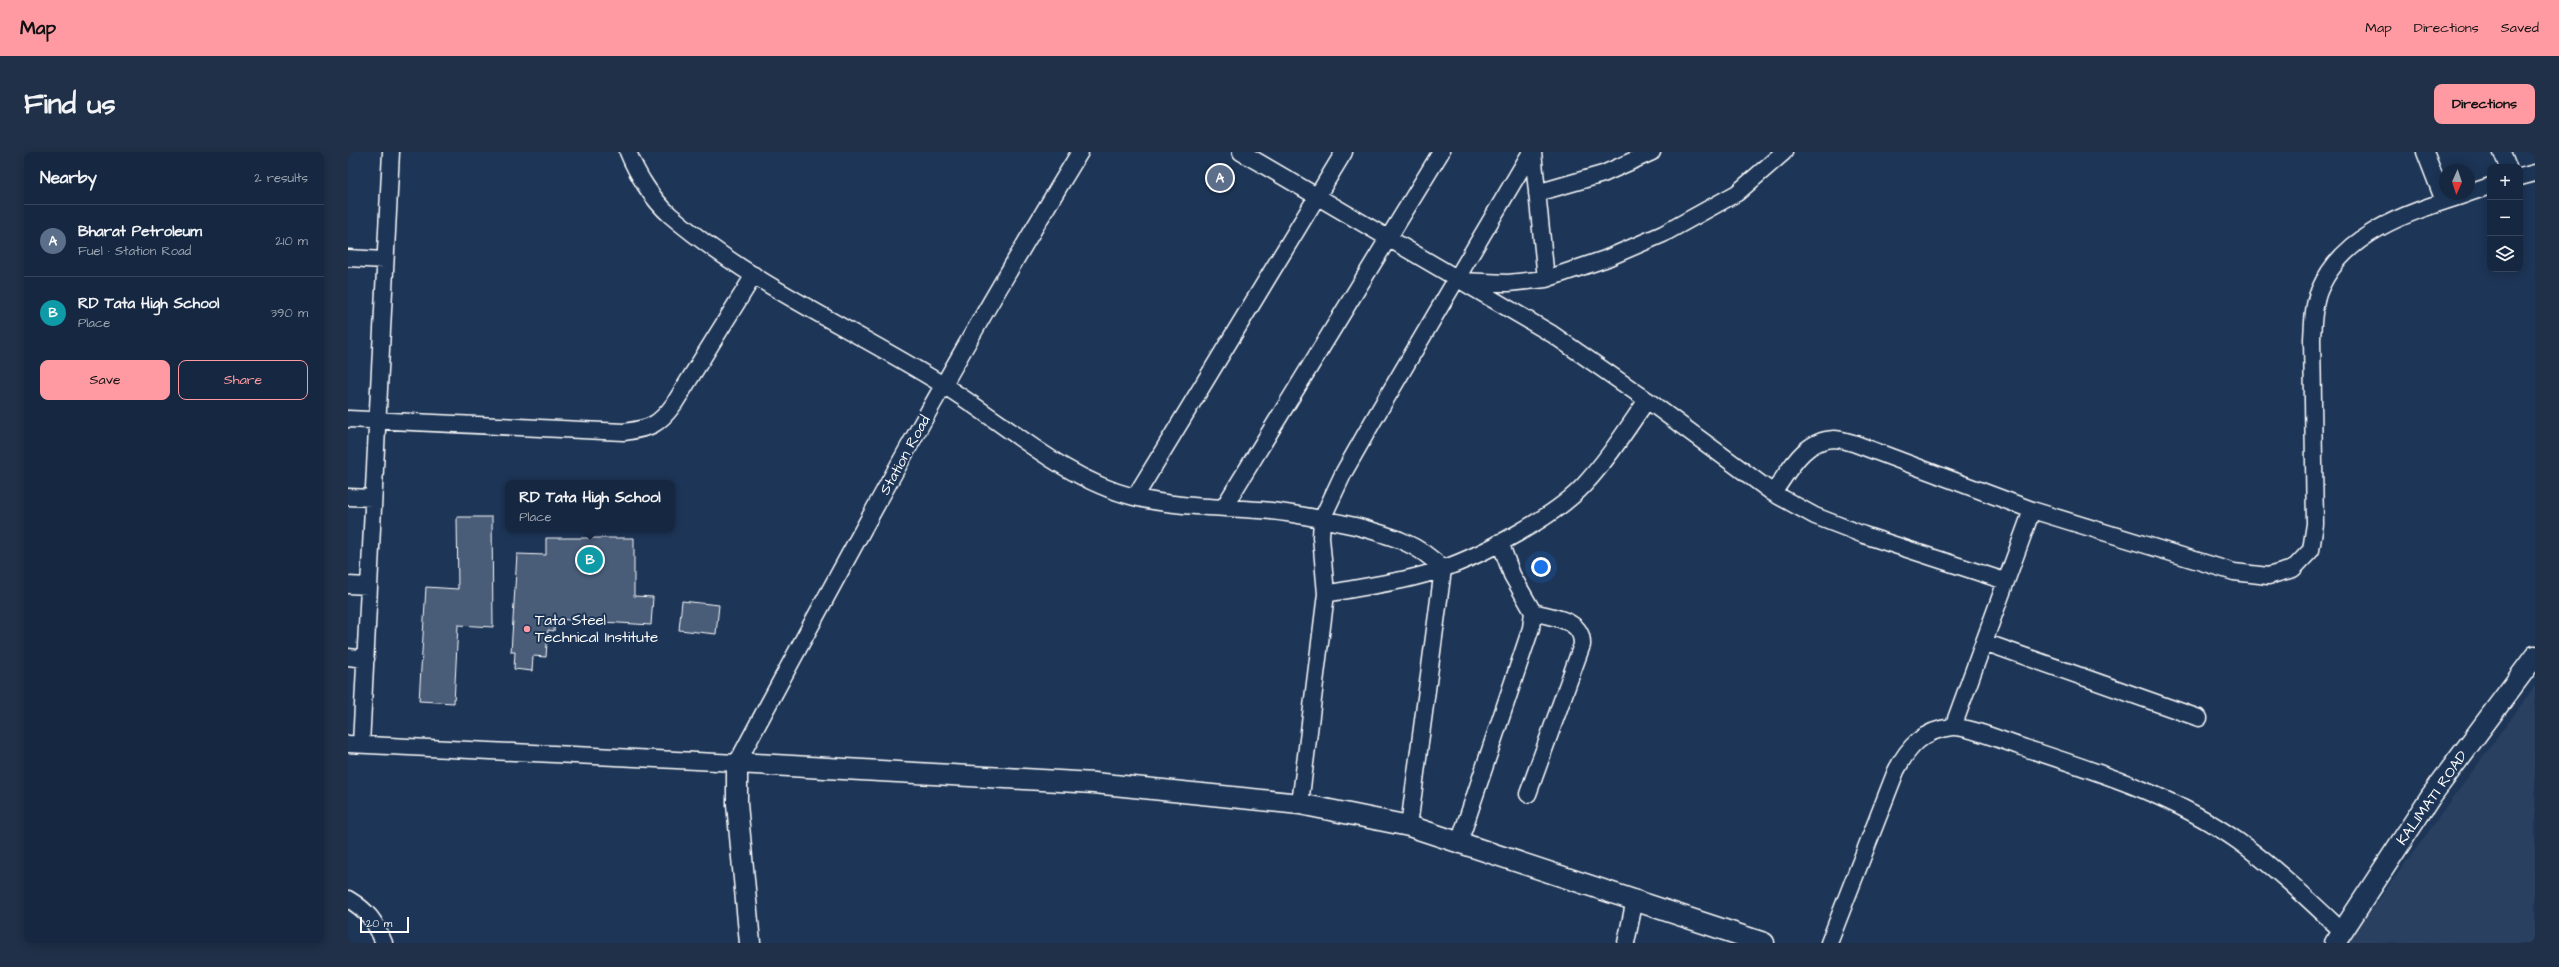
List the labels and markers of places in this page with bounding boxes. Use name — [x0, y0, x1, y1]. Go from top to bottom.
pin: A — [1207, 163, 1233, 193]
pin: B — [577, 545, 603, 575]
place label: Tata Steel Technical Institute — [535, 610, 658, 648]
marker: Tata Steel Technical Institute — [522, 624, 532, 634]

